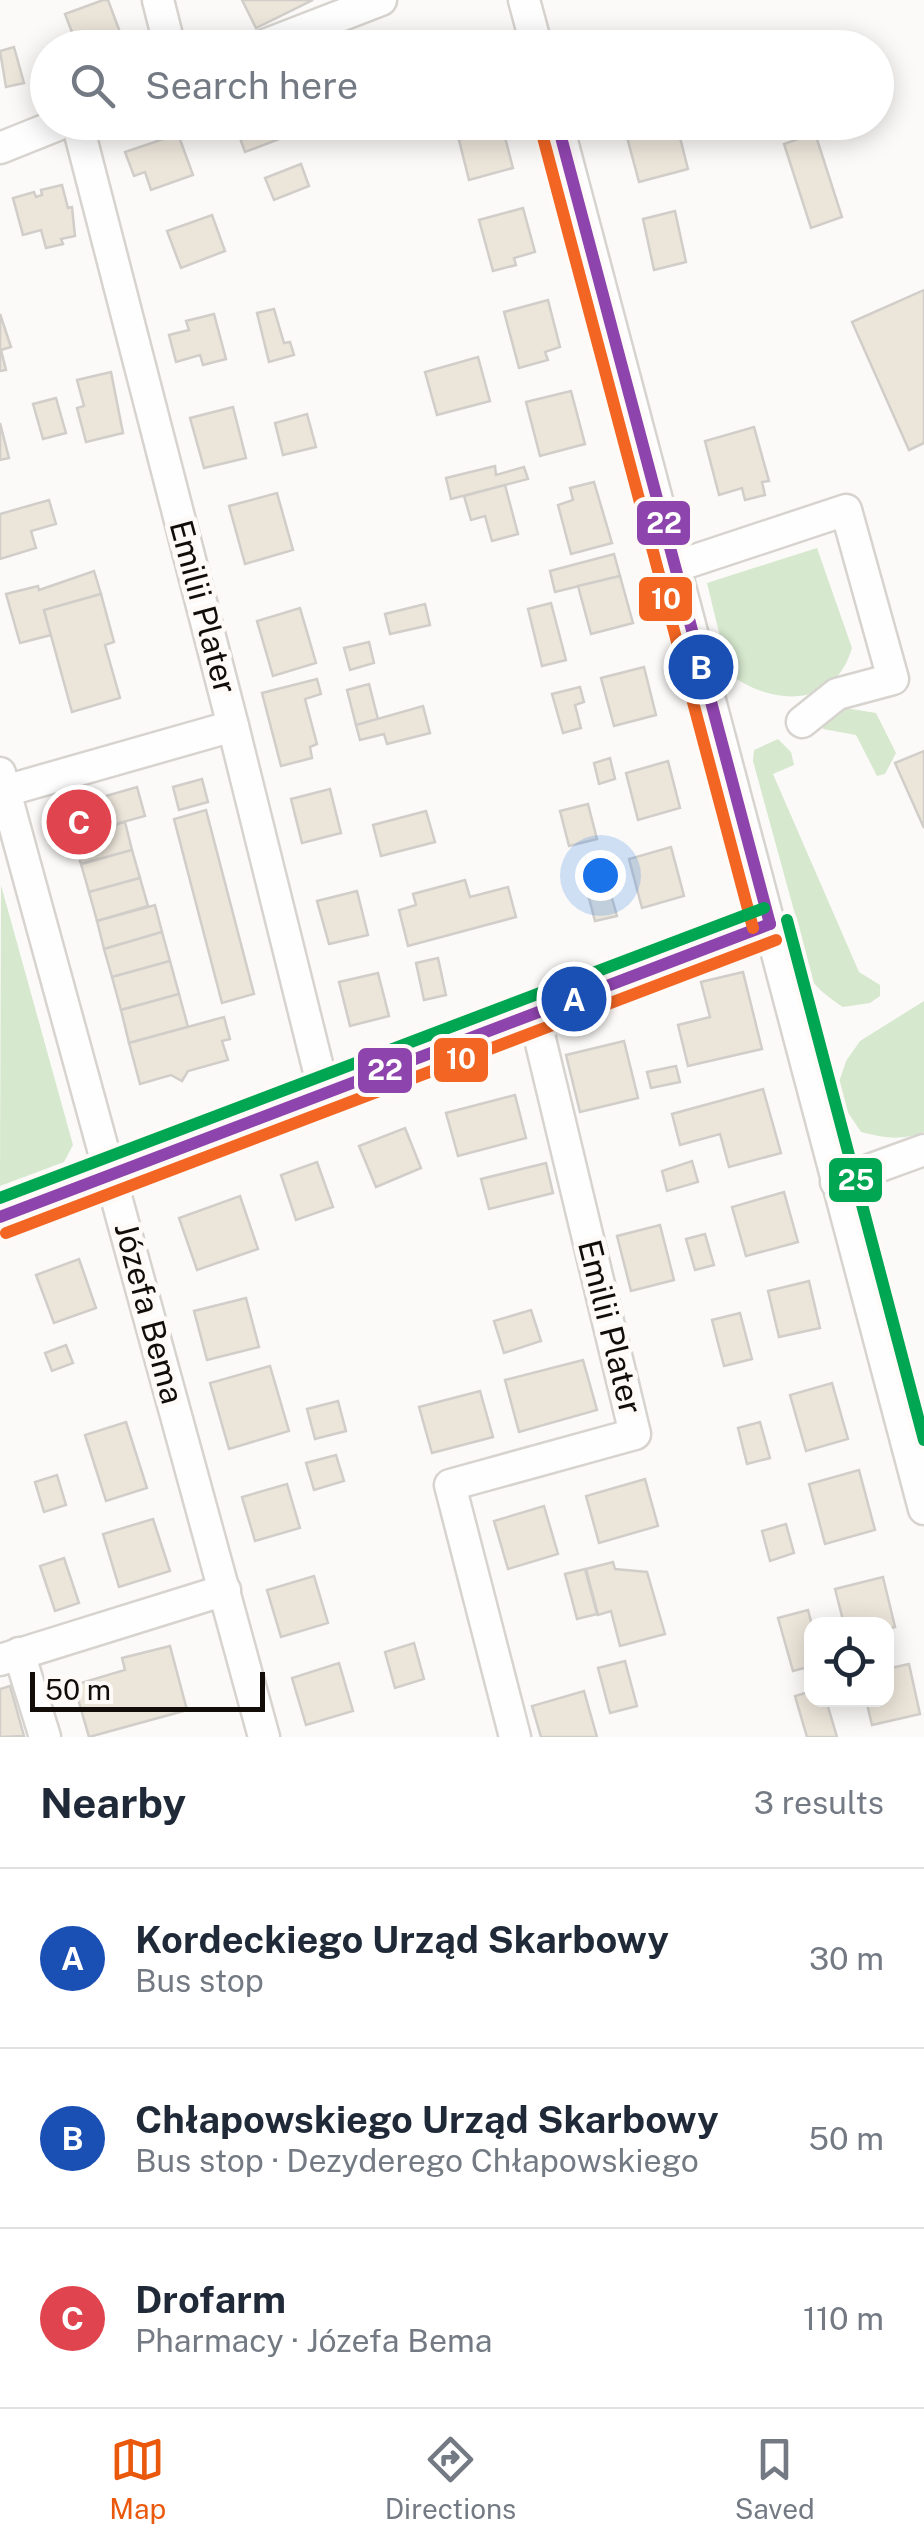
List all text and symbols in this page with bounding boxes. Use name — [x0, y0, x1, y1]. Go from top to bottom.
search box — [30, 30, 894, 140]
icon: search — [65, 58, 120, 113]
text: Search here — [145, 63, 358, 108]
line badge: 22 — [635, 499, 692, 547]
text: 22 — [646, 506, 682, 539]
street label: Emilii Plater — [163, 516, 244, 698]
line badge: 10 — [637, 575, 694, 623]
text: 10 — [651, 582, 681, 615]
pin: B — [668, 630, 734, 704]
pin: C — [46, 784, 112, 860]
your location — [575, 850, 626, 901]
pin: A — [542, 962, 606, 1036]
line badge: 10 — [432, 1036, 490, 1084]
text: 10 — [446, 1042, 476, 1075]
line badge: 22 — [356, 1046, 414, 1095]
text: 22 — [367, 1053, 403, 1086]
line badge: 25 — [827, 1156, 884, 1204]
text: 25 — [838, 1163, 874, 1196]
street label: Józefa Bema — [108, 1218, 191, 1408]
street label: Emilii Plater — [571, 1236, 650, 1418]
map controls — [804, 1617, 894, 1707]
button: locate — [804, 1617, 894, 1707]
scale bar — [30, 1667, 265, 1712]
text: 50 m — [45, 1673, 111, 1706]
text: Nearby — [40, 1778, 186, 1827]
text: 3 results — [754, 1784, 884, 1821]
text: Kordeckiego Urząd Skarbowy — [135, 1917, 669, 1962]
text: A — [61, 1940, 84, 1977]
text: 30 m — [809, 1940, 884, 1977]
text: Bus stop — [135, 1962, 264, 1999]
text: Chłapowskiego Urząd Skarbowy — [135, 2097, 719, 2142]
text: B — [62, 2120, 83, 2157]
text: 50 m — [808, 2120, 884, 2157]
text: Bus stop · Dezyderego Chłapowskiego — [135, 2142, 699, 2179]
text: Drofarm — [135, 2277, 286, 2322]
text: C — [61, 2300, 84, 2337]
text: 110 m — [803, 2300, 884, 2337]
text: Pharmacy · Józefa Bema — [135, 2322, 492, 2359]
tab: Map — [109, 2432, 166, 2525]
tab: Directions — [385, 2432, 516, 2525]
tab: Saved — [735, 2432, 815, 2525]

